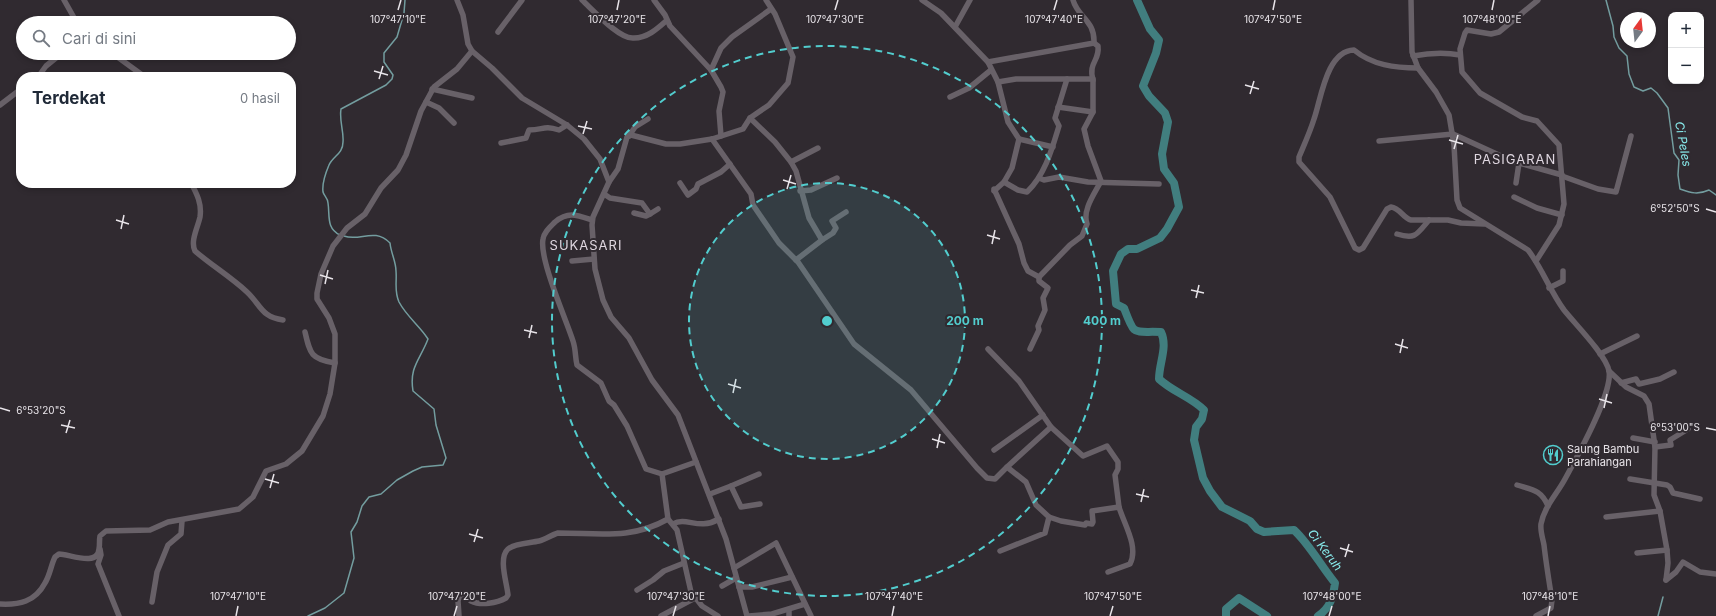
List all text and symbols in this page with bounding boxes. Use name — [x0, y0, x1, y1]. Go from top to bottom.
north arrow — [1620, 12, 1656, 48]
map controls — [1668, 12, 1704, 84]
button: + — [1668, 12, 1704, 48]
text: 107°47'10"E — [370, 13, 426, 25]
text: 107°47'20"E — [588, 13, 646, 25]
text: 107°47'30"E — [806, 13, 864, 25]
text: 107°47'40"E — [1025, 13, 1083, 25]
text: 107°47'50"E — [1244, 13, 1302, 25]
text: 107°48'00"E — [1463, 13, 1521, 25]
search box — [16, 16, 296, 60]
icon: search — [30, 27, 52, 49]
text: Cari di sini — [62, 29, 136, 48]
button: − — [1668, 48, 1704, 84]
text: Terdekat — [32, 88, 105, 108]
text: 0 hasil — [240, 90, 280, 106]
water label: Ci Peles — [1672, 120, 1695, 168]
district label: PASIGARAN — [1474, 151, 1556, 167]
text: 6°52'50"S — [1650, 202, 1700, 214]
district label: SUKASARI — [550, 237, 622, 253]
text: 200 m — [946, 313, 984, 328]
text: 400 m — [1083, 313, 1121, 328]
centre of rings — [820, 314, 834, 328]
text: 6°53'20"S — [16, 404, 66, 416]
text: 6°53'00"S — [1650, 421, 1700, 433]
place label: Saung Bambu Parahiangan — [1567, 442, 1639, 469]
restaurant icon: Saung Bambu Parahiangan — [1542, 444, 1564, 466]
water label: Ci Keruh — [1305, 526, 1346, 573]
text: 107°47'10"E — [210, 590, 266, 602]
text: 107°47'20"E — [428, 590, 486, 602]
text: 107°47'30"E — [647, 590, 705, 602]
text: 107°47'40"E — [865, 590, 923, 602]
text: 107°47'50"E — [1084, 590, 1142, 602]
text: 107°48'00"E — [1303, 590, 1361, 602]
text: 107°48'10"E — [1522, 590, 1578, 602]

